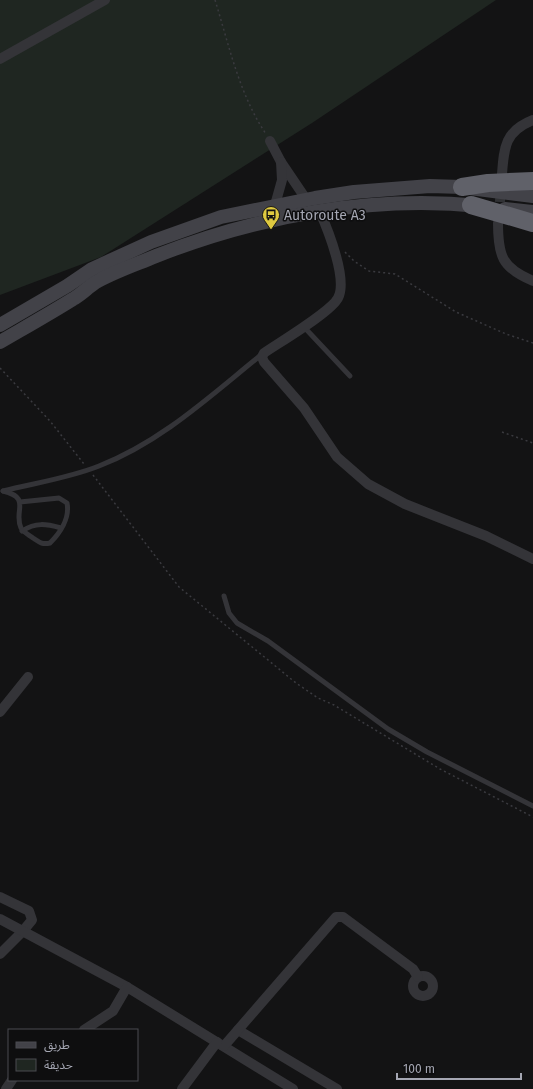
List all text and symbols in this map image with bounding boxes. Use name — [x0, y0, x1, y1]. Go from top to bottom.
bus stop icon: Autoroute A3 — [261, 205, 281, 230]
place label: Autoroute A3 — [284, 207, 366, 224]
legend — [8, 1029, 138, 1081]
text: طريق — [44, 1038, 70, 1053]
scale bar — [397, 1055, 521, 1081]
text: حديقة — [44, 1058, 73, 1072]
text: 100 m — [403, 1062, 435, 1076]

